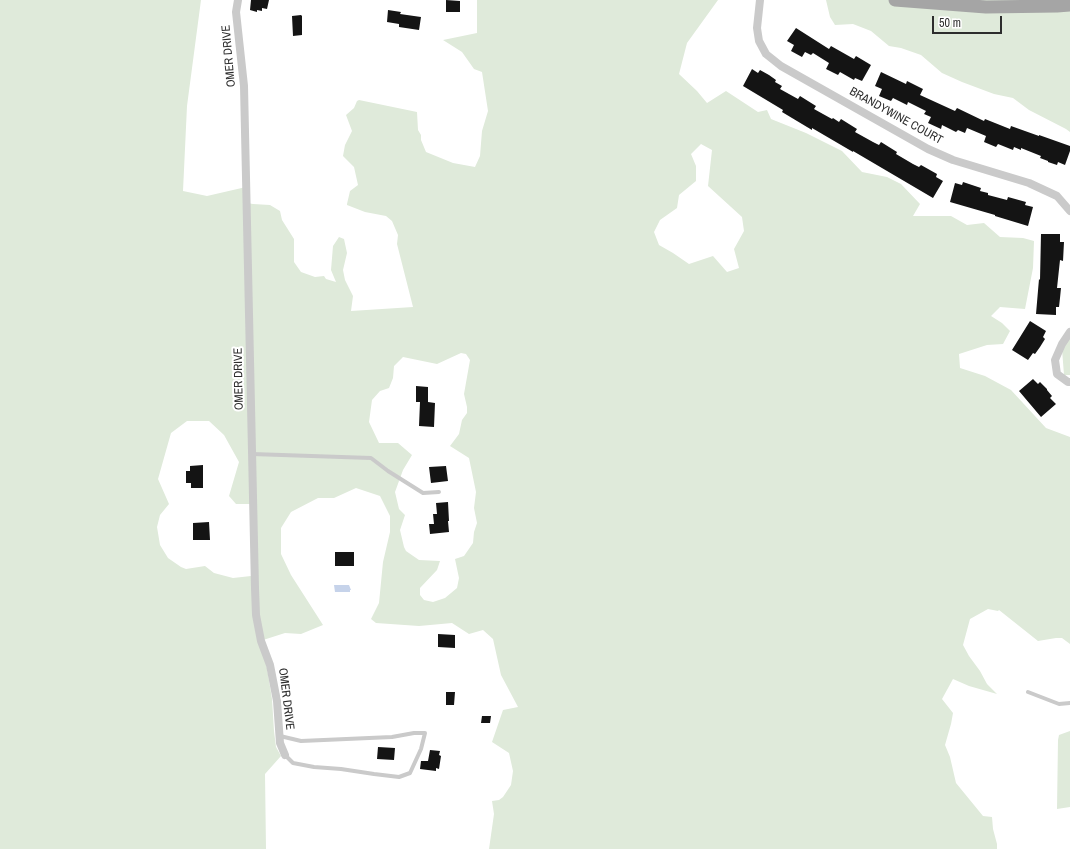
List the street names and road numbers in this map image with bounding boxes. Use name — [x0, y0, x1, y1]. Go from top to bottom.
street label: OMER DRIVE — [219, 24, 239, 88]
street label: BRANDYWINE COURT — [847, 84, 945, 148]
street label: OMER DRIVE — [231, 348, 247, 410]
street label: OMER DRIVE — [275, 667, 297, 731]

